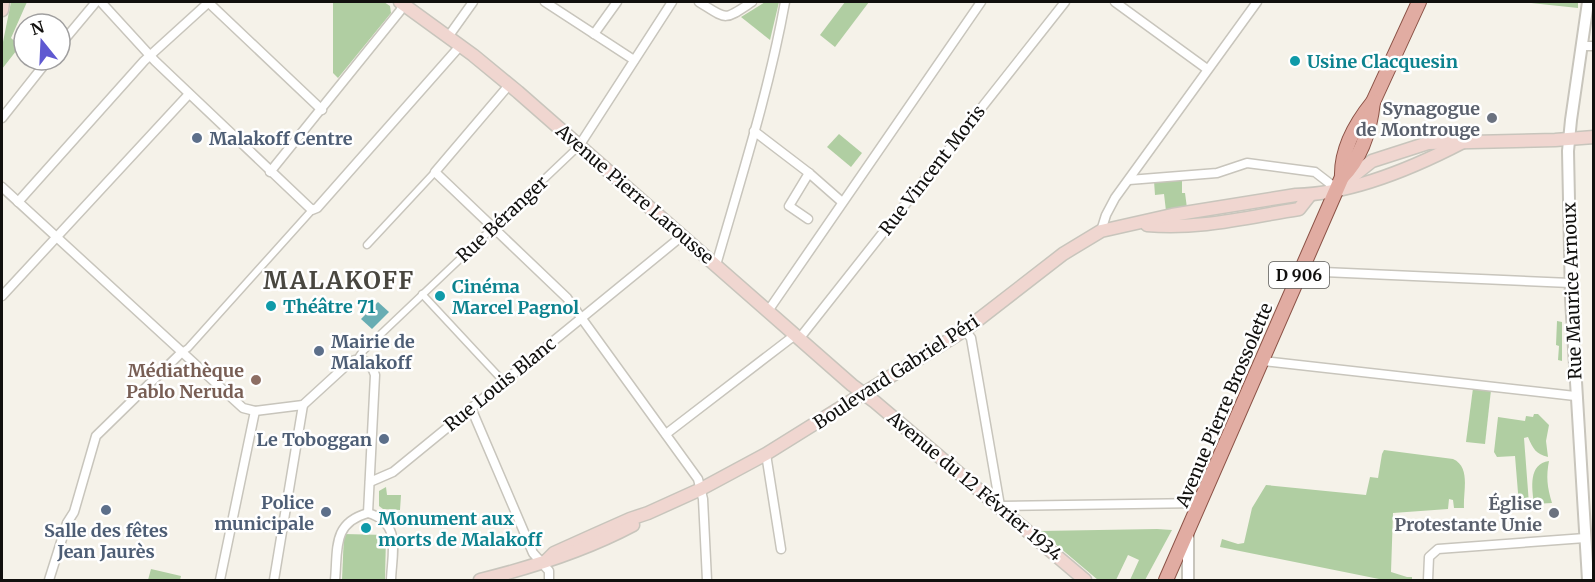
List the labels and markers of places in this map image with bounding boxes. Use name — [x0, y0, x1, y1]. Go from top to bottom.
place label: Usine Clacquesin — [1307, 50, 1458, 73]
marker: Usine Clacquesin — [1288, 54, 1302, 68]
place label: Synagogue de Montrouge — [1356, 97, 1480, 141]
marker: Synagogue de Montrouge — [1485, 111, 1499, 125]
place label: Malakoff Centre — [209, 127, 353, 150]
marker: Malakoff Centre — [190, 131, 204, 145]
place label: Cinéma Marcel Pagnol — [452, 275, 579, 319]
marker: Cinéma Marcel Pagnol — [433, 289, 447, 303]
place label: Théâtre 71 — [283, 295, 376, 318]
marker: Théâtre 71 — [264, 299, 278, 313]
place label: Mairie de Malakoff — [331, 330, 415, 374]
marker: Mairie de Malakoff — [312, 344, 326, 358]
place label: Médiathèque Pablo Neruda — [126, 359, 244, 403]
marker: Médiathèque Pablo Neruda — [249, 373, 263, 387]
place label: Le Toboggan — [256, 428, 372, 451]
marker: Le Toboggan — [377, 432, 391, 446]
place label: Police municipale — [214, 491, 314, 535]
place label: Église Protestante Unie — [1394, 492, 1542, 536]
marker: Salle des fêtes Jean Jaurès — [99, 503, 113, 517]
marker: Police municipale — [319, 505, 333, 519]
marker: Église Protestante Unie — [1547, 506, 1561, 520]
place label: Monument aux morts de Malakoff — [378, 507, 543, 551]
place label: Salle des fêtes Jean Jaurès — [44, 519, 168, 563]
marker: Monument aux morts de Malakoff — [359, 521, 373, 535]

